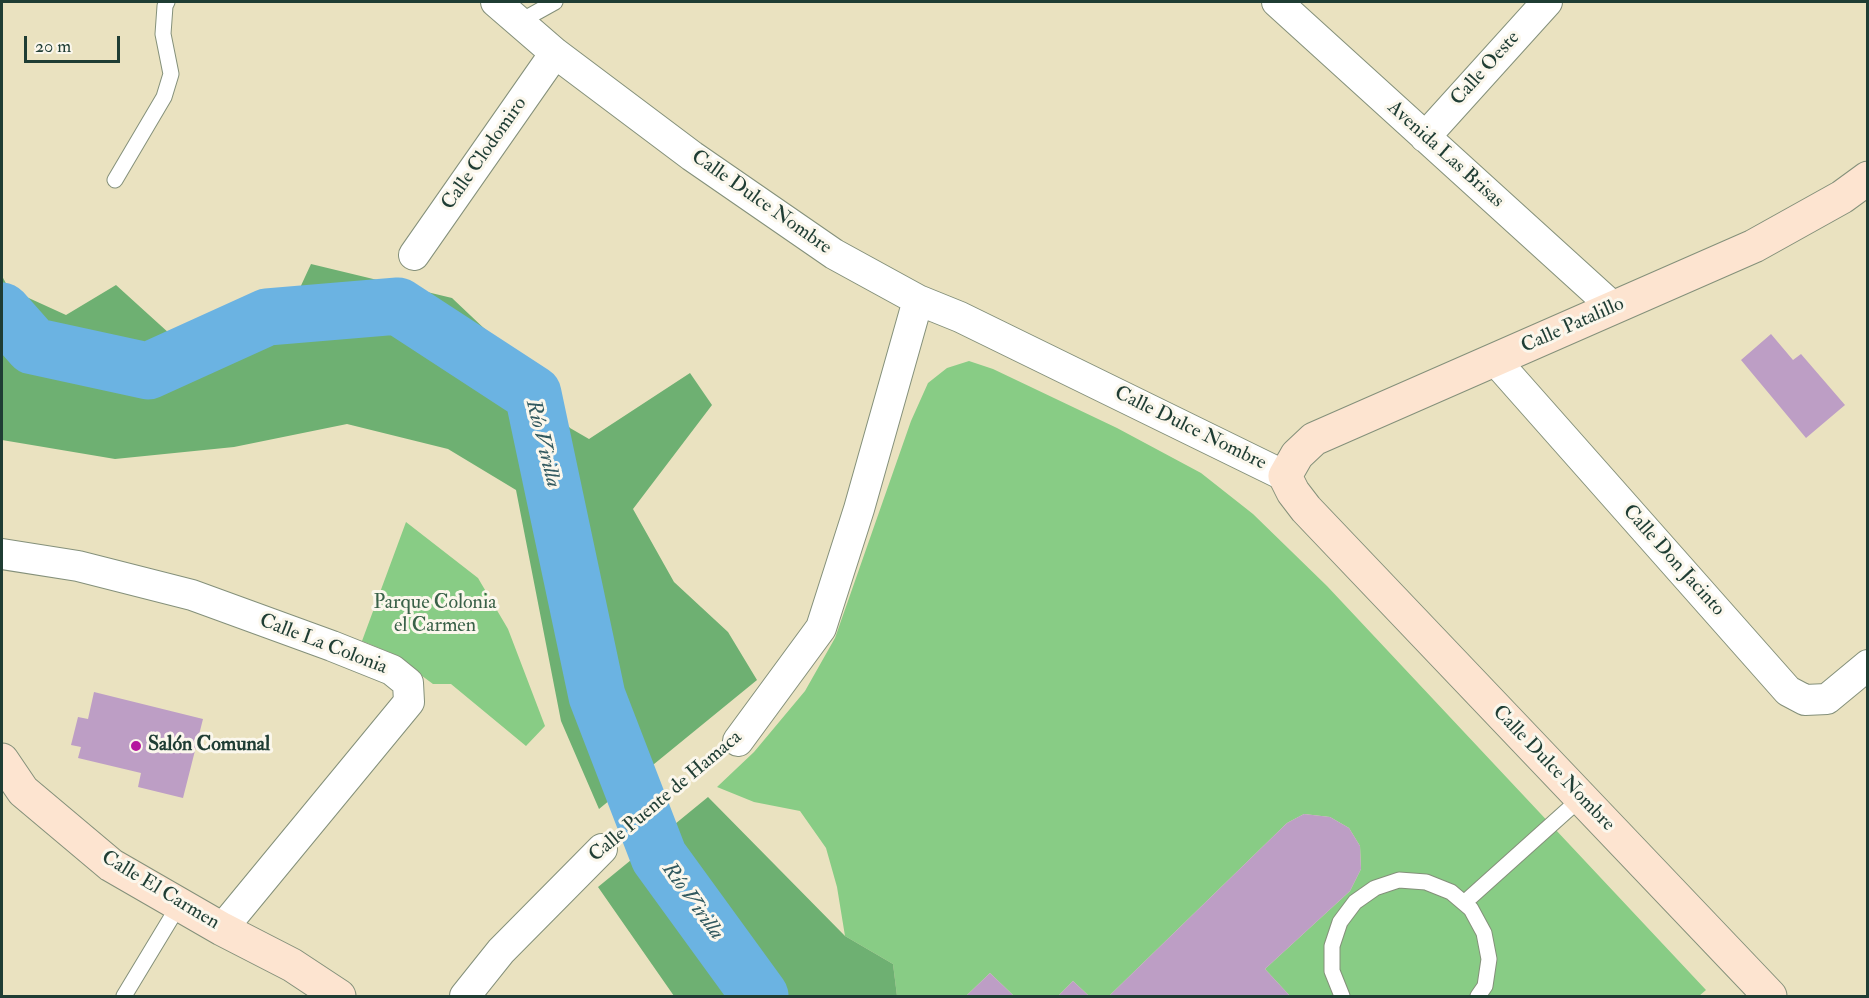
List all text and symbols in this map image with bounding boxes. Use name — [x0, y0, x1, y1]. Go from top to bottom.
scale bar — [27, 24, 123, 62]
street label: Calle Oeste — [1446, 27, 1526, 111]
text: 20 m — [35, 35, 71, 58]
street label: Calle Clodomiro — [437, 93, 533, 215]
street label: Avenida Las Brisas — [1382, 96, 1508, 214]
street label: Calle Dulce Nombre — [686, 146, 836, 260]
street label: Calle Patalillo — [1518, 293, 1628, 359]
street label: Calle Dulce Nombre — [1110, 382, 1270, 476]
water label: Río Virilla — [519, 398, 565, 490]
street label: Calle Don Jacinto — [1617, 500, 1729, 622]
park label: Parque Colonia el Carmen — [374, 592, 496, 639]
street label: Calle La Colonia — [256, 610, 390, 680]
street label: Calle Dulce Nombre — [1487, 701, 1619, 837]
street label: Calle Puente de Hamaca — [585, 726, 747, 868]
place label: Salón Comunal — [148, 734, 270, 758]
marker: Salón Comunal — [129, 739, 143, 753]
street label: Calle El Carmen — [97, 846, 223, 936]
water label: Río Virilla — [656, 859, 728, 945]

